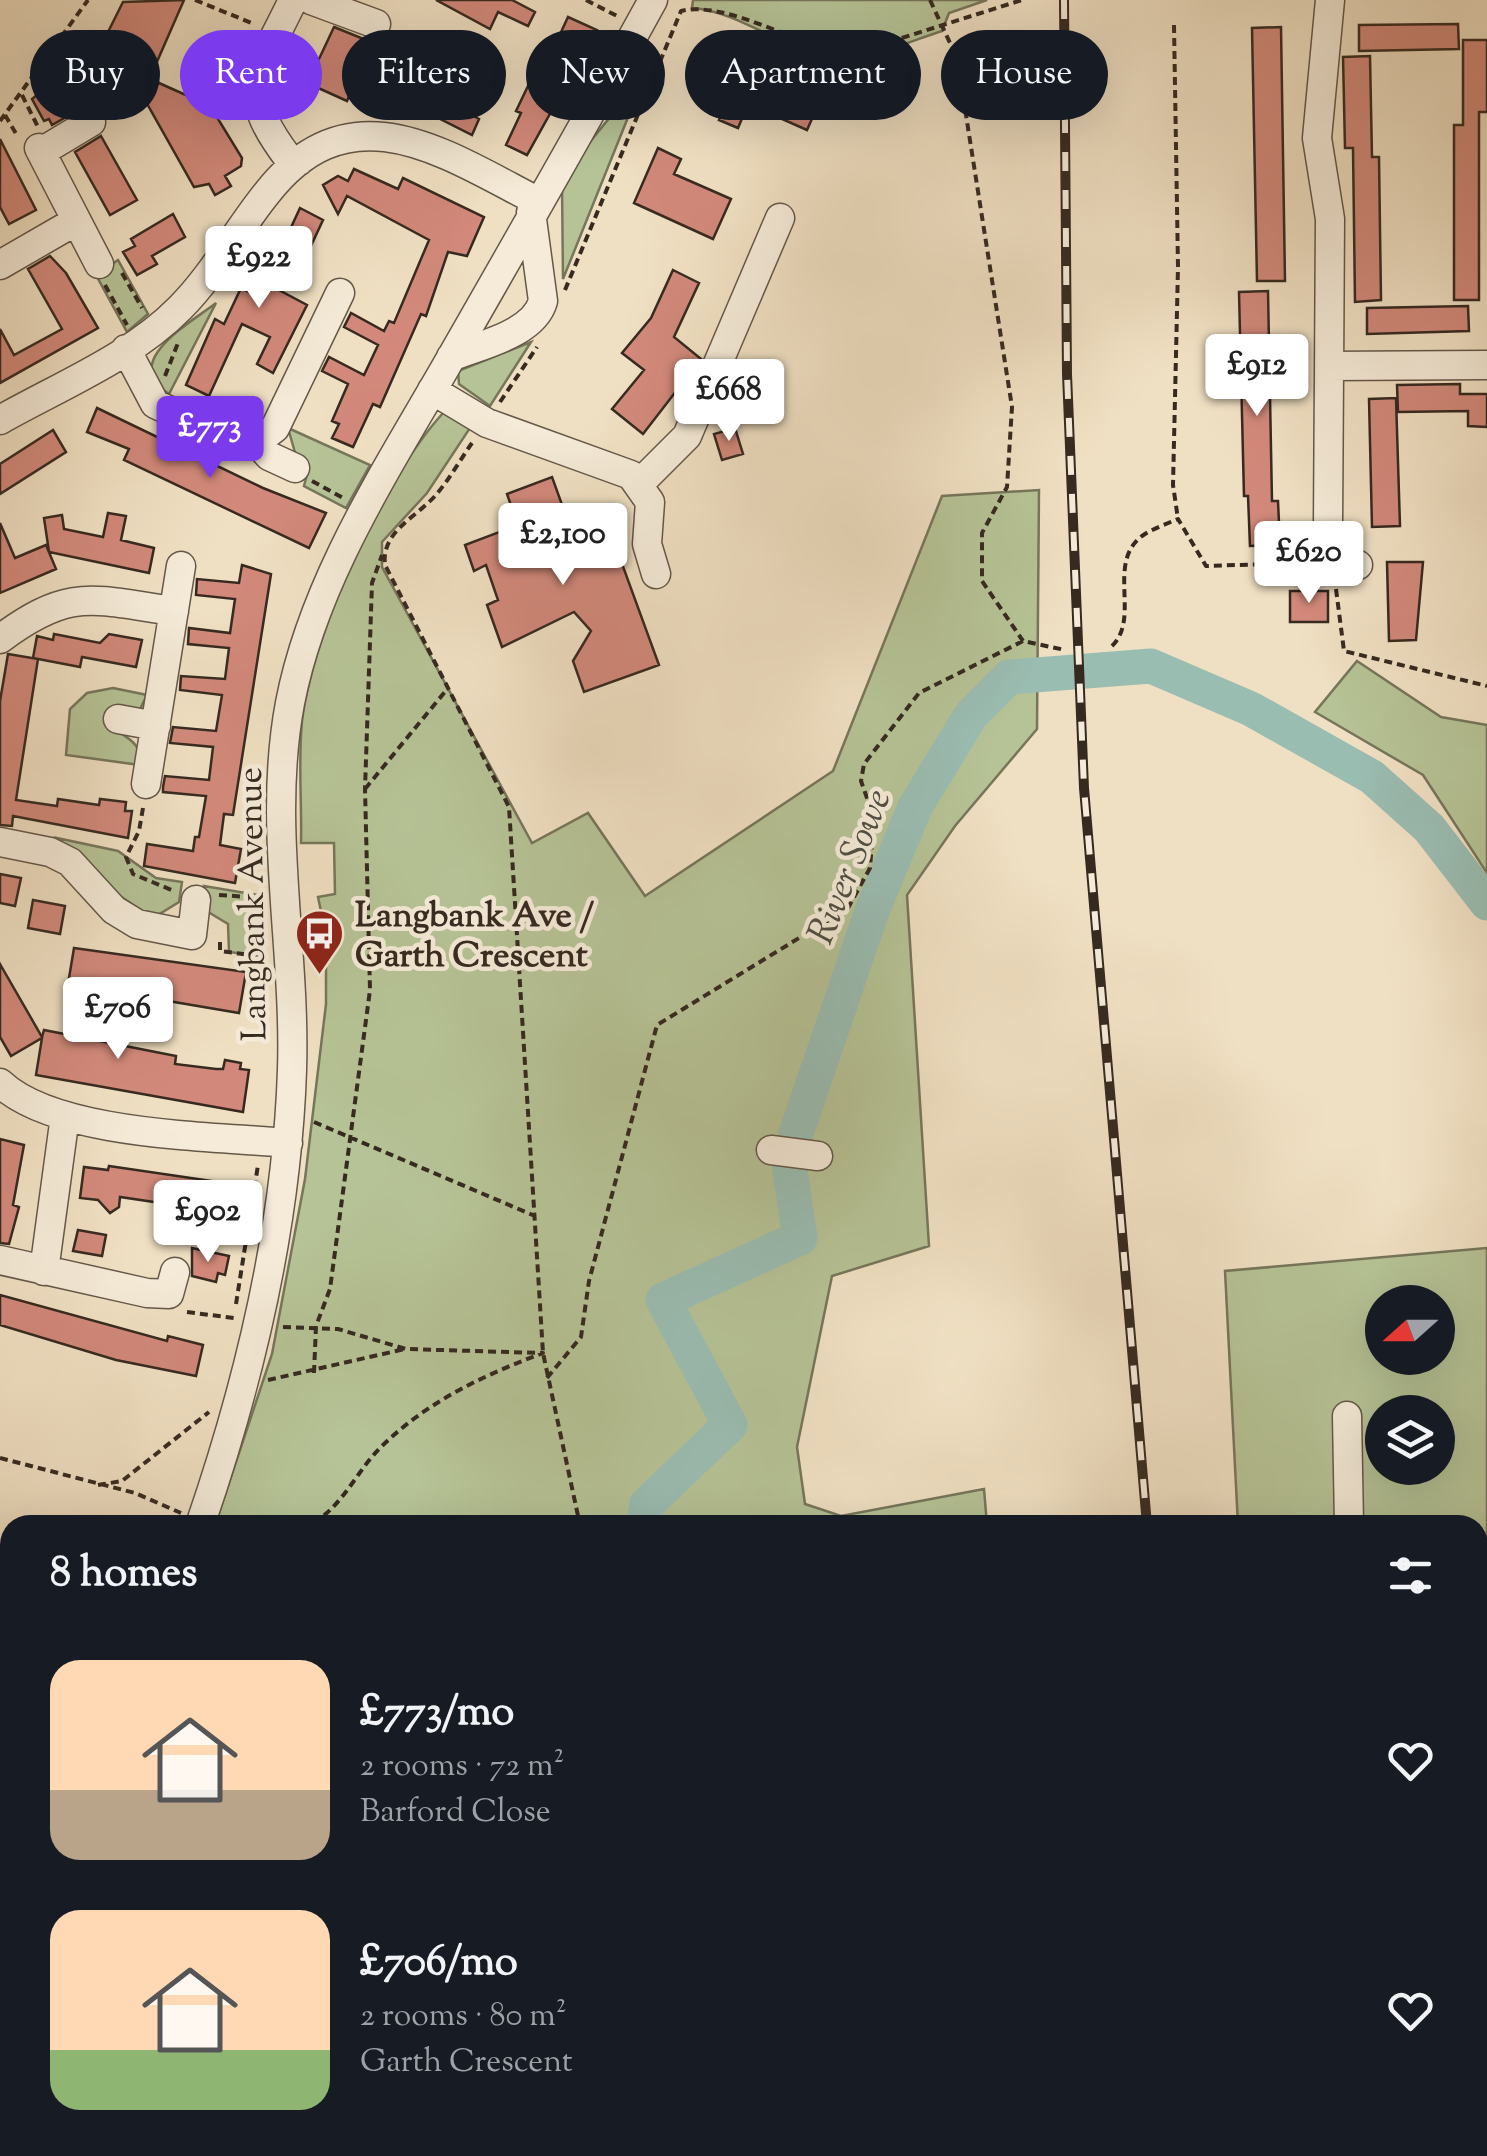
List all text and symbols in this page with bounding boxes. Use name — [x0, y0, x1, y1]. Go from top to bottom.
chip: Buy — [30, 30, 160, 120]
chip: Rent — [180, 30, 322, 120]
chip: Filters — [342, 30, 506, 120]
chip: New — [526, 30, 665, 120]
chip: Apartment — [685, 30, 921, 120]
chip: House — [941, 30, 1108, 120]
pin: £922 — [200, 226, 318, 311]
text: £922 — [227, 235, 291, 281]
pin: £912 — [1198, 334, 1316, 419]
text: £912 — [1227, 343, 1287, 389]
pin: £668 — [670, 359, 788, 444]
text: £668 — [696, 368, 762, 414]
pin: £773 — [151, 396, 269, 481]
text: £773 — [179, 405, 241, 451]
pin: £2,100 — [482, 503, 644, 588]
text: £2,100 — [520, 512, 606, 558]
pin: £620 — [1250, 521, 1368, 606]
text: £620 — [1276, 530, 1342, 576]
street label: Langbank Avenue — [227, 767, 282, 1041]
water label: River Sowe — [796, 782, 907, 953]
place label: Langbank Ave / Garth Crescent — [355, 892, 594, 983]
bus stop icon: Langbank Ave / Garth Crescent — [294, 908, 346, 976]
pin: £706 — [59, 977, 177, 1062]
text: £706 — [85, 986, 151, 1032]
pin: £902 — [149, 1180, 267, 1265]
text: £902 — [176, 1189, 240, 1235]
north arrow — [1365, 1285, 1455, 1375]
map controls — [1365, 1285, 1455, 1485]
button: layers — [1365, 1395, 1455, 1485]
text: 8 homes — [50, 1545, 198, 1605]
icon: filters — [1383, 1548, 1438, 1603]
text: £773/mo — [360, 1684, 514, 1744]
icon: home — [130, 1700, 250, 1820]
icon: heart — [1383, 1733, 1438, 1788]
text: 2 rooms · 72 m² — [360, 1744, 564, 1790]
text: Barford Close — [360, 1790, 551, 1836]
text: £706/mo — [360, 1934, 518, 1994]
icon: home — [130, 1950, 250, 2070]
icon: heart — [1383, 1983, 1438, 2038]
text: 2 rooms · 80 m² — [360, 1994, 567, 2040]
text: Garth Crescent — [360, 2040, 573, 2086]

